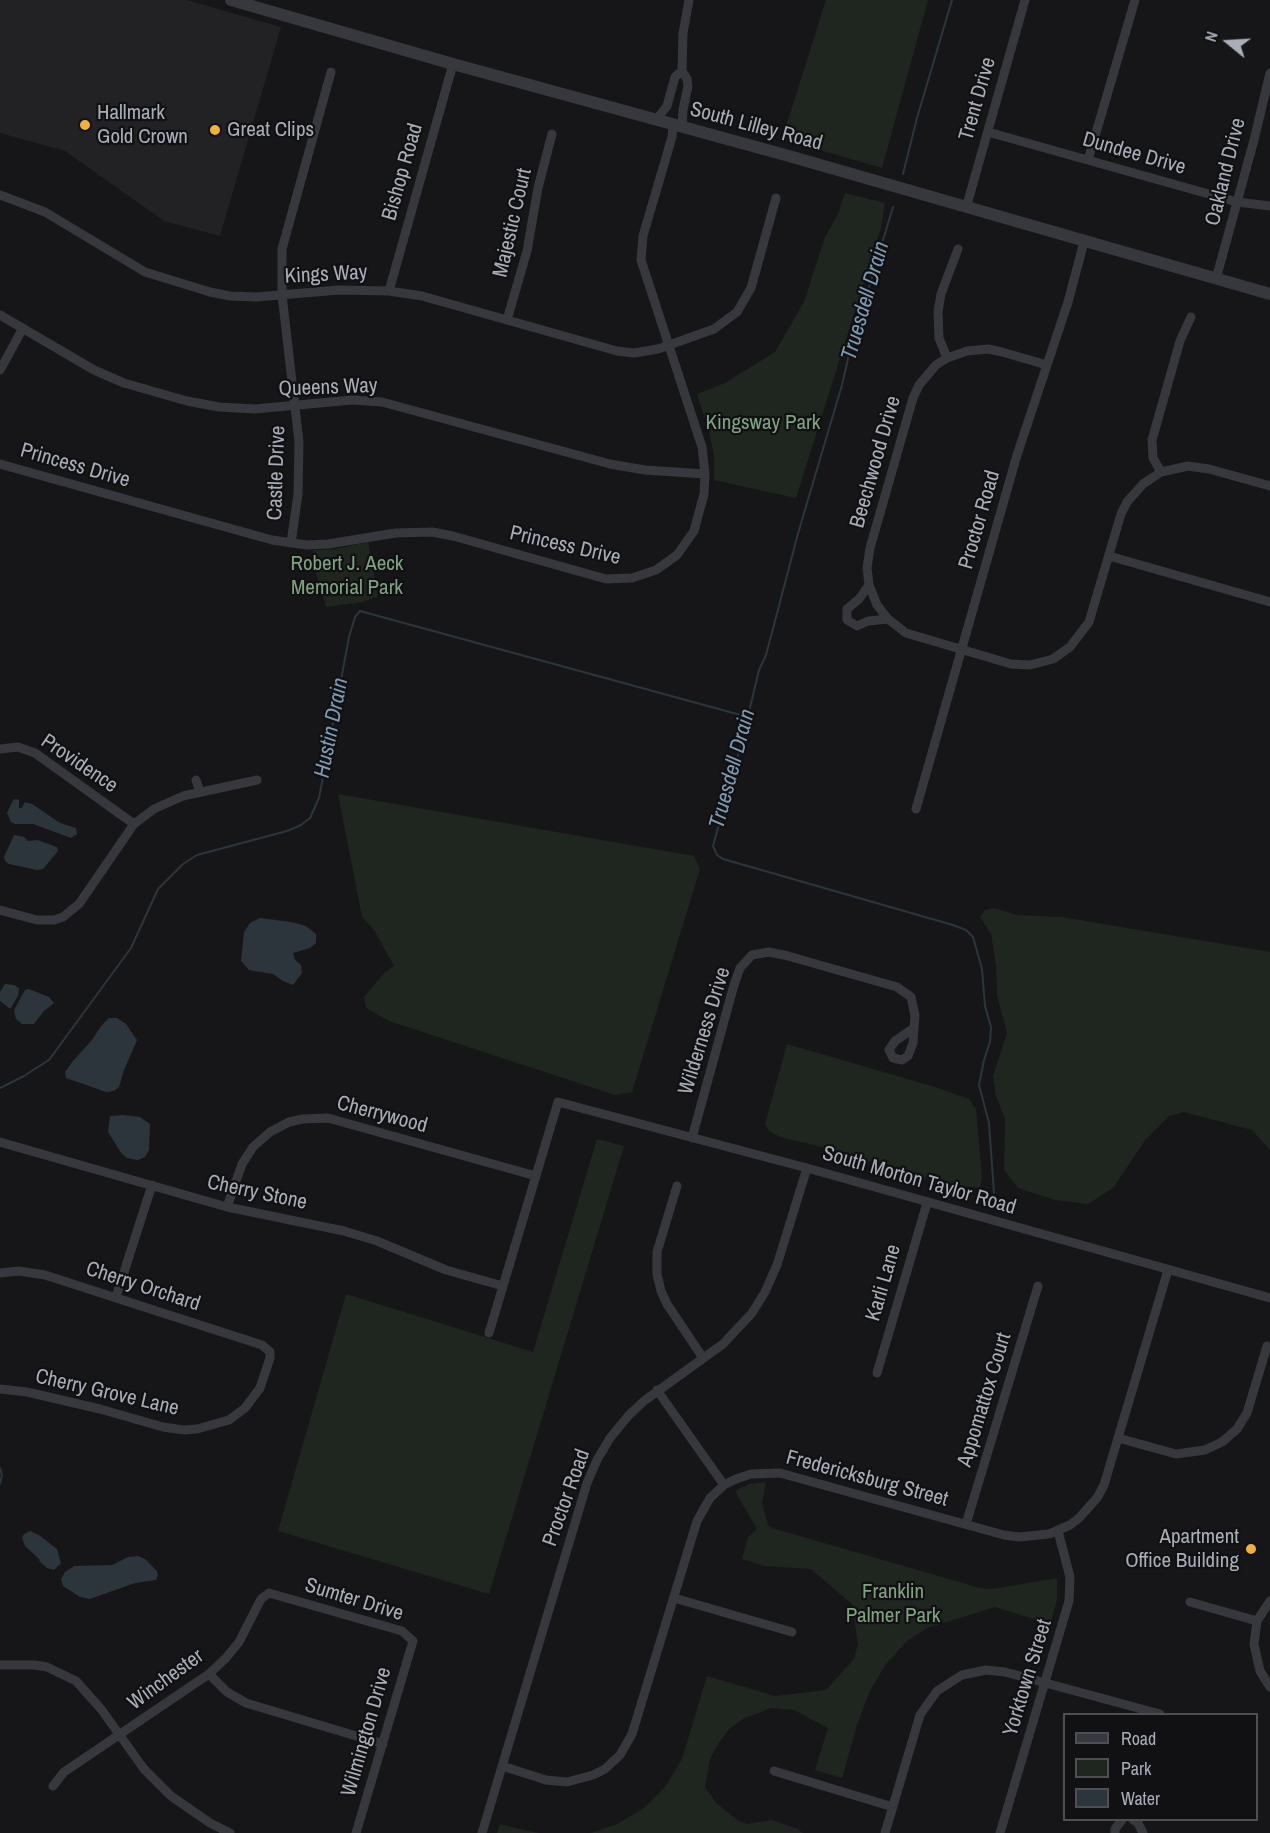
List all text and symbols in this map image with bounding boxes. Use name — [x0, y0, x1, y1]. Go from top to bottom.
north arrow — [1198, 12, 1258, 72]
text: N — [1199, 29, 1223, 44]
street label: Trent Drive — [954, 54, 1002, 144]
street label: South Lilley Road — [687, 97, 825, 157]
place label: Hallmark Gold Crown — [97, 100, 188, 150]
street label: Oakland Drive — [1200, 116, 1252, 228]
place label: Great Clips — [227, 117, 314, 143]
marker: Hallmark Gold Crown — [78, 118, 92, 132]
street label: Bishop Road — [377, 121, 429, 223]
marker: Great Clips — [208, 123, 222, 137]
street label: Dundee Drive — [1079, 127, 1189, 181]
street label: Majestic Court — [488, 166, 538, 280]
water label: Truesdell Drain — [836, 238, 896, 364]
street label: Kings Way — [284, 260, 368, 290]
street label: Queens Way — [278, 374, 378, 402]
street label: Beechwood Drive — [845, 393, 907, 531]
park label: Kingsway Park — [706, 410, 820, 436]
street label: Castle Drive — [263, 425, 291, 521]
street label: Princess Drive — [17, 438, 133, 494]
street label: Proctor Road — [954, 468, 1006, 572]
street label: Princess Drive — [507, 521, 623, 571]
park label: Robert J. Aeck Memorial Park — [291, 551, 403, 601]
water label: Hustin Drain — [309, 676, 355, 780]
water label: Truesdell Drain — [704, 706, 762, 832]
street label: Providence — [36, 729, 122, 799]
street label: Wilderness Drive — [674, 964, 736, 1098]
street label: Cherrywood — [334, 1091, 430, 1139]
street label: South Morton Taylor Road — [819, 1141, 1019, 1221]
street label: Cherry Stone — [205, 1170, 309, 1216]
street label: Karli Lane — [861, 1242, 907, 1324]
street label: Cherry Orchard — [83, 1257, 203, 1317]
street label: Appomattox Court — [953, 1330, 1017, 1470]
street label: Cherry Grove Lane — [33, 1364, 181, 1422]
street label: Fredericksburg Street — [783, 1445, 951, 1513]
street label: Proctor Road — [538, 1446, 596, 1550]
place label: Apartment Office Building — [1125, 1524, 1239, 1574]
marker: Apartment Office Building — [1244, 1542, 1258, 1556]
street label: Sumter Drive — [302, 1573, 406, 1627]
park label: Franklin Palmer Park — [846, 1579, 940, 1629]
street label: Yorktown Street — [998, 1616, 1058, 1740]
street label: Winchester — [123, 1644, 209, 1716]
street label: Wilmington Drive — [337, 1665, 397, 1799]
legend — [1063, 1713, 1258, 1821]
text: Road — [1121, 1726, 1156, 1751]
text: Park — [1121, 1756, 1151, 1781]
text: Water — [1121, 1786, 1160, 1811]

